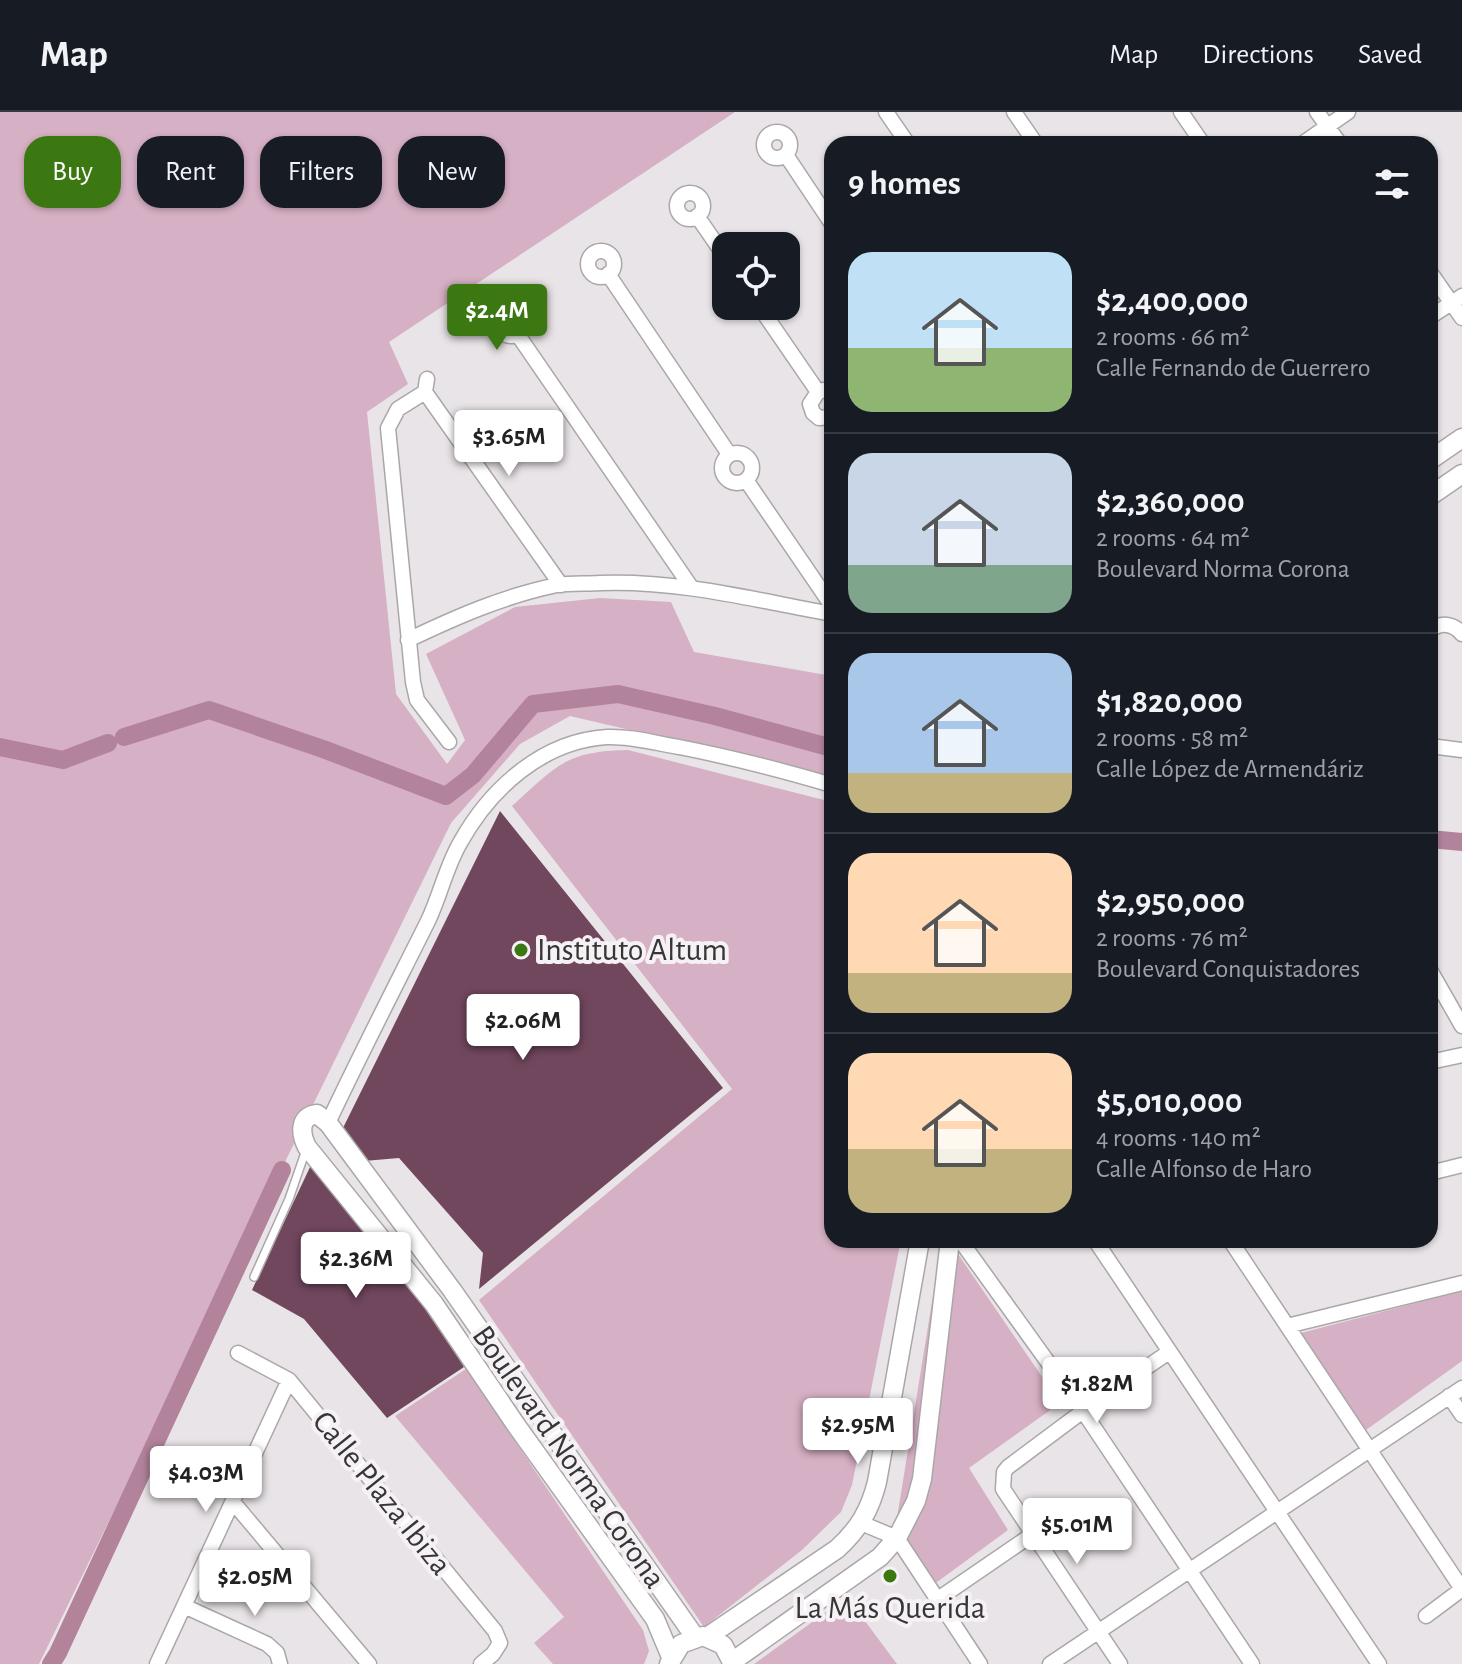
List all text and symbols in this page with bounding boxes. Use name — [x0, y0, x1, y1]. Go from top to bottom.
text: Map — [40, 36, 108, 74]
text: Map — [1109, 41, 1158, 69]
text: Directions — [1202, 41, 1314, 69]
text: Saved — [1358, 41, 1422, 69]
chip: Buy — [24, 136, 121, 208]
chip: Rent — [137, 136, 244, 208]
chip: Filters — [260, 136, 382, 208]
chip: New — [398, 136, 505, 208]
icon: filters — [1370, 162, 1414, 206]
text: 9 homes — [848, 167, 961, 201]
map controls — [712, 232, 800, 320]
button: locate — [712, 232, 800, 320]
pin: $2.4M — [441, 284, 553, 352]
icon: home — [912, 284, 1008, 380]
text: $2,400,000 — [1096, 284, 1249, 318]
text: $2.4M — [465, 297, 529, 323]
text: 2 rooms · 66 m² — [1096, 324, 1249, 350]
text: Calle Fernando de Guerrero — [1096, 355, 1370, 381]
pin: $3.65M — [444, 410, 574, 478]
text: $3.65M — [472, 423, 546, 449]
icon: home — [912, 485, 1008, 581]
text: $2,360,000 — [1096, 485, 1245, 519]
text: 2 rooms · 64 m² — [1096, 525, 1250, 551]
text: Boulevard Norma Corona — [1096, 556, 1350, 582]
icon: home — [912, 685, 1008, 781]
text: $1,820,000 — [1096, 685, 1243, 719]
text: 2 rooms · 58 m² — [1096, 725, 1248, 751]
text: Calle López de Armendáriz — [1096, 756, 1364, 782]
icon: home — [912, 885, 1008, 981]
text: $2,950,000 — [1096, 885, 1245, 919]
text: 2 rooms · 76 m² — [1096, 925, 1248, 951]
place label: Instituto Altum — [537, 934, 727, 966]
marker: Instituto Altum — [512, 941, 530, 959]
text: Boulevard Conquistadores — [1096, 956, 1360, 982]
pin: $2.06M — [458, 994, 588, 1062]
text: $2.06M — [485, 1007, 561, 1033]
icon: home — [912, 1085, 1008, 1181]
text: $5,010,000 — [1096, 1085, 1242, 1119]
text: 4 rooms · 140 m² — [1096, 1125, 1261, 1151]
text: Calle Alfonso de Haro — [1096, 1156, 1312, 1182]
pin: $2.36M — [291, 1232, 421, 1300]
text: $2.36M — [319, 1245, 393, 1271]
street label: Boulevard Norma Corona — [466, 1320, 672, 1594]
pin: $1.82M — [1032, 1357, 1162, 1425]
text: $1.82M — [1061, 1370, 1133, 1396]
pin: $2.95M — [793, 1398, 923, 1466]
street label: Calle Plaza Ibiza — [306, 1405, 458, 1581]
text: $2.95M — [821, 1411, 895, 1437]
pin: $4.03M — [141, 1446, 271, 1514]
text: $4.03M — [168, 1459, 244, 1485]
pin: $5.01M — [1012, 1498, 1142, 1566]
text: $5.01M — [1041, 1511, 1113, 1537]
pin: $2.05M — [190, 1550, 320, 1618]
text: $2.05M — [217, 1563, 293, 1589]
marker: La Más Querida — [881, 1567, 899, 1585]
place label: La Más Querida — [794, 1592, 986, 1624]

